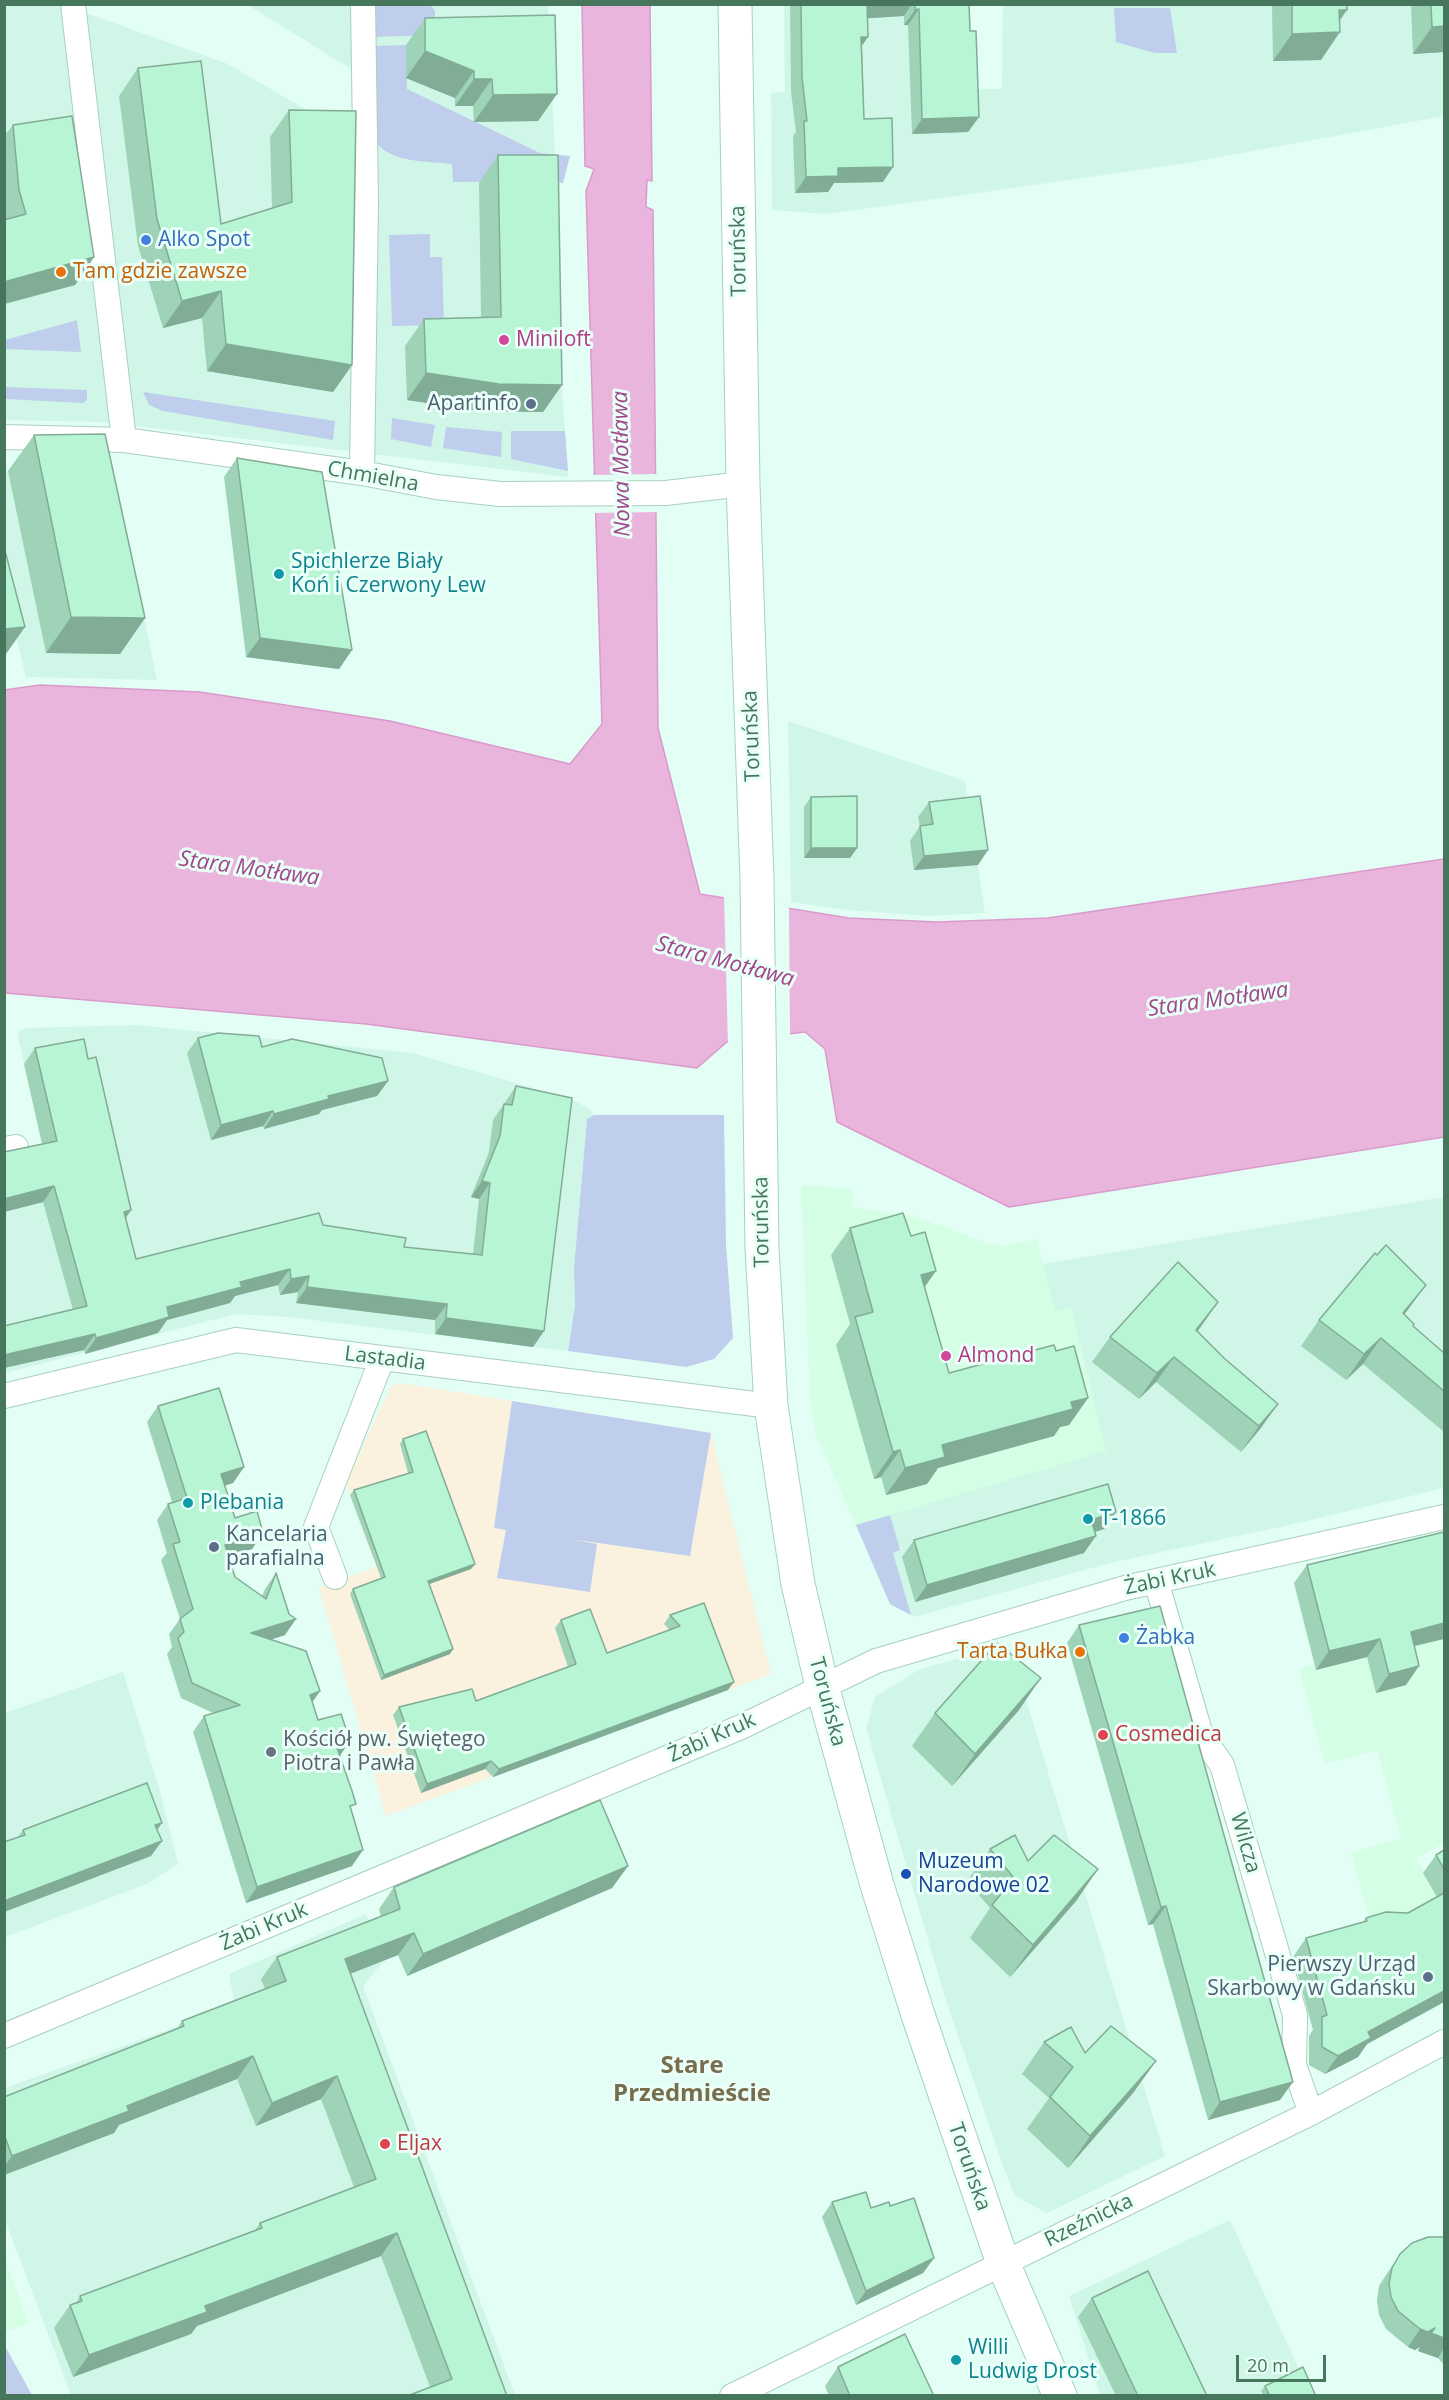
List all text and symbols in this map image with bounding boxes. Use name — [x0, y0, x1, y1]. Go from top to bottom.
street label: Toruńska — [726, 205, 752, 297]
place label: Alko Spot — [158, 227, 250, 253]
marker: Alko Spot — [139, 233, 153, 247]
place label: Tam gdzie zawsze — [73, 259, 247, 285]
marker: Tam gdzie zawsze — [54, 265, 68, 279]
place label: Miniloft — [516, 327, 591, 353]
marker: Miniloft — [497, 333, 511, 347]
place label: Apartinfo — [427, 391, 519, 417]
water label: Nowa Motława — [608, 391, 636, 537]
marker: Apartinfo — [524, 397, 538, 411]
street label: Chmielna — [325, 457, 421, 497]
place label: Spichlerze Biały Koń i Czerwony Lew — [291, 549, 486, 599]
marker: Spichlerze Biały Koń i Czerwony Lew — [272, 567, 286, 581]
street label: Toruńska — [738, 690, 766, 782]
water label: Stara Motława — [177, 846, 321, 892]
water label: Stara Motława — [653, 931, 797, 993]
water label: Stara Motława — [1146, 977, 1290, 1023]
street label: Toruńska — [749, 1176, 775, 1268]
street label: Lastadia — [343, 1342, 427, 1376]
place label: Almond — [958, 1343, 1034, 1369]
marker: Almond — [939, 1349, 953, 1363]
place label: Plebania — [200, 1490, 284, 1516]
marker: Plebania — [181, 1496, 195, 1510]
place label: T-1866 — [1100, 1506, 1166, 1532]
marker: T-1866 — [1081, 1512, 1095, 1526]
place label: Kancelaria parafialna — [226, 1522, 328, 1572]
marker: Kancelaria parafialna — [207, 1540, 221, 1554]
street label: Żabi Kruk — [1122, 1557, 1218, 1601]
place label: Żabka — [1136, 1625, 1195, 1651]
marker: Żabka — [1117, 1631, 1131, 1645]
place label: Tarta Bułka — [957, 1639, 1068, 1665]
marker: Tarta Bułka — [1073, 1645, 1087, 1659]
street label: Toruńska — [803, 1655, 851, 1749]
street label: Żabi Kruk — [665, 1708, 759, 1768]
place label: Cosmedica — [1115, 1722, 1222, 1748]
place label: Kościół pw. Świętego Piotra i Pawła — [283, 1727, 486, 1777]
marker: Cosmedica — [1096, 1728, 1110, 1742]
marker: Kościół pw. Świętego Piotra i Pawła — [264, 1745, 278, 1759]
street label: Wilcza — [1224, 1810, 1266, 1876]
place label: Muzeum Narodowe 02 — [918, 1849, 1050, 1899]
marker: Muzeum Narodowe 02 — [899, 1867, 913, 1881]
street label: Żabi Kruk — [216, 1897, 312, 1957]
place label: Pierwszy Urząd Skarbowy w Gdańsku — [1207, 1952, 1416, 2002]
marker: Pierwszy Urząd Skarbowy w Gdańsku — [1421, 1970, 1435, 1984]
district label: Stare Przedmieście — [613, 2052, 771, 2108]
street label: Toruńska — [942, 2120, 996, 2214]
place label: Eljax — [397, 2131, 442, 2157]
marker: Eljax — [378, 2137, 392, 2151]
street label: Rzeźnicka — [1041, 2189, 1137, 2253]
place label: Willi Ludwig Drost — [968, 2335, 1097, 2385]
scale bar — [1239, 2343, 1329, 2381]
marker: Willi Ludwig Drost — [949, 2353, 963, 2367]
text: 20 m — [1247, 2353, 1289, 2377]

